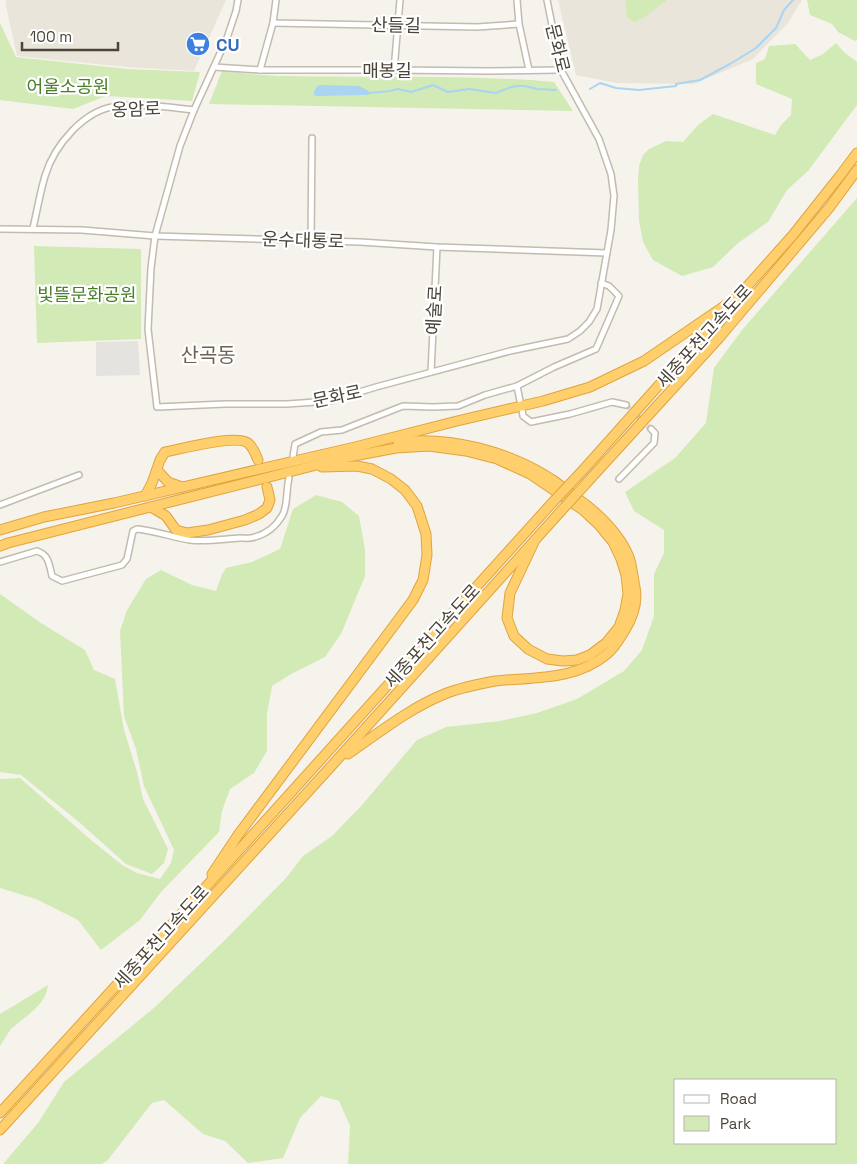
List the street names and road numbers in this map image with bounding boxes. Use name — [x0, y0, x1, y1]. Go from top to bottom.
street label: 산들길 — [371, 13, 421, 37]
street label: 문화로 — [541, 21, 575, 75]
street label: 매봉길 — [362, 59, 412, 82]
street label: 옹암로 — [111, 97, 161, 121]
street label: 운수대통로 — [261, 227, 345, 253]
street label: 세종포천고속도로 — [651, 279, 757, 393]
street label: 예술로 — [421, 285, 447, 335]
street label: 문화로 — [310, 380, 364, 412]
street label: 세종포천고속도로 — [379, 579, 485, 693]
street label: 세종포천고속도로 — [108, 880, 214, 994]

